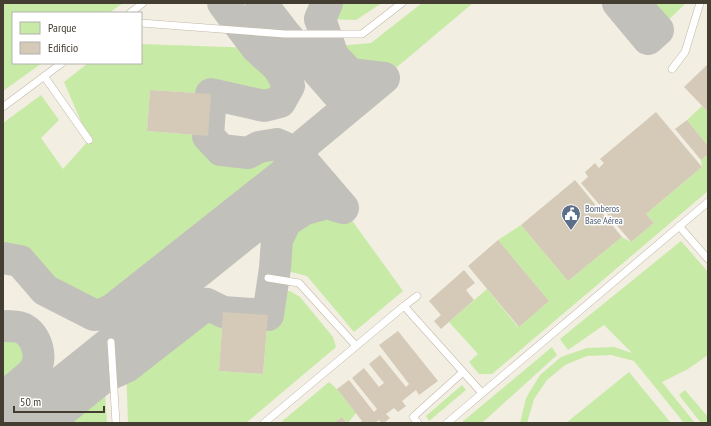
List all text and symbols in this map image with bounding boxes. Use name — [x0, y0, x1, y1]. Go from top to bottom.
legend — [12, 12, 142, 64]
text: Parque — [48, 20, 77, 35]
text: Edificio — [48, 40, 78, 55]
place label: Bomberos Base Aérea — [585, 202, 623, 227]
public building icon: Bomberos Base Aérea — [560, 203, 582, 231]
scale bar — [14, 388, 104, 414]
text: 50 m — [20, 394, 41, 409]

